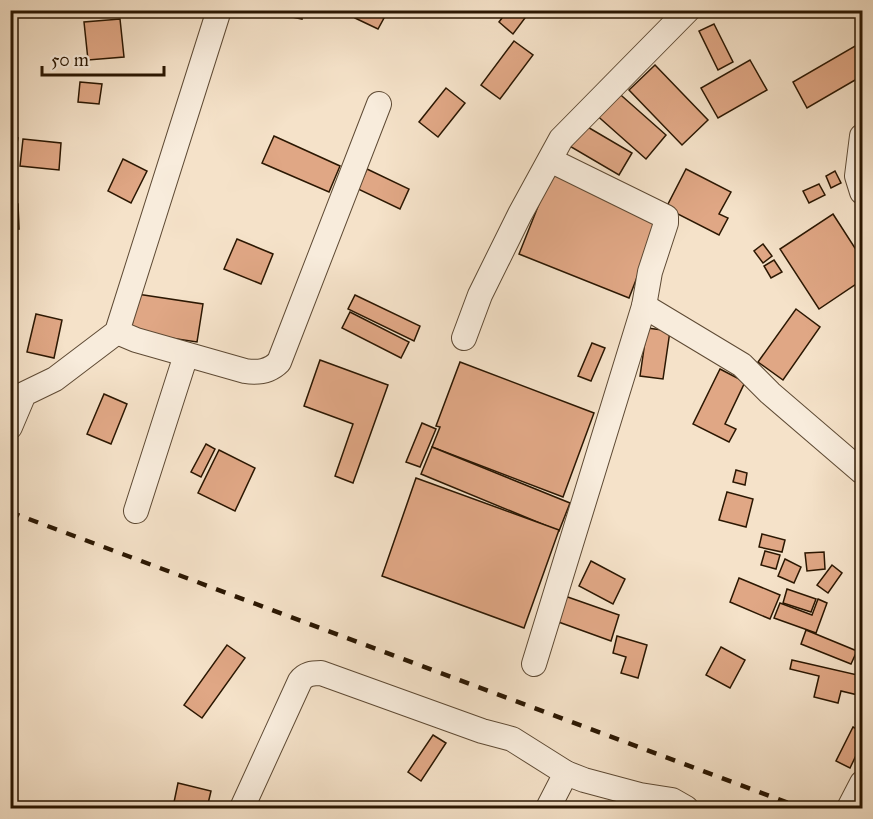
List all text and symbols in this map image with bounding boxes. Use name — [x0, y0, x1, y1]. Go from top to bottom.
scale bar — [42, 39, 164, 77]
text: 50 m — [51, 49, 89, 71]

